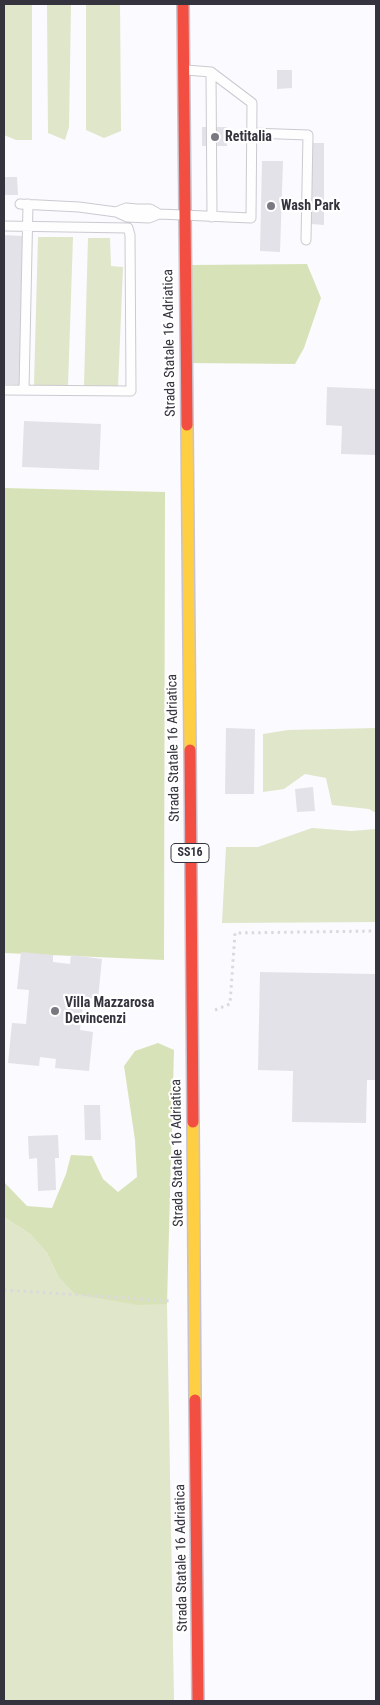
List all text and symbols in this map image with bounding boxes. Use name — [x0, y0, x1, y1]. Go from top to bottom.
place label: Retitalia — [225, 129, 272, 145]
marker: Retitalia — [209, 131, 221, 143]
place label: Wash Park — [281, 198, 340, 214]
marker: Wash Park — [265, 200, 277, 212]
street label: Strada Statale 16 Adriatica — [160, 269, 180, 417]
street label: Strada Statale 16 Adriatica — [164, 674, 184, 822]
road number: SS16 — [171, 844, 209, 862]
place label: Villa Mazzarosa Devincenzi — [65, 995, 154, 1028]
marker: Villa Mazzarosa Devincenzi — [49, 1005, 61, 1017]
street label: Strada Statale 16 Adriatica — [168, 1079, 188, 1227]
street label: Strada Statale 16 Adriatica — [172, 1484, 192, 1632]

